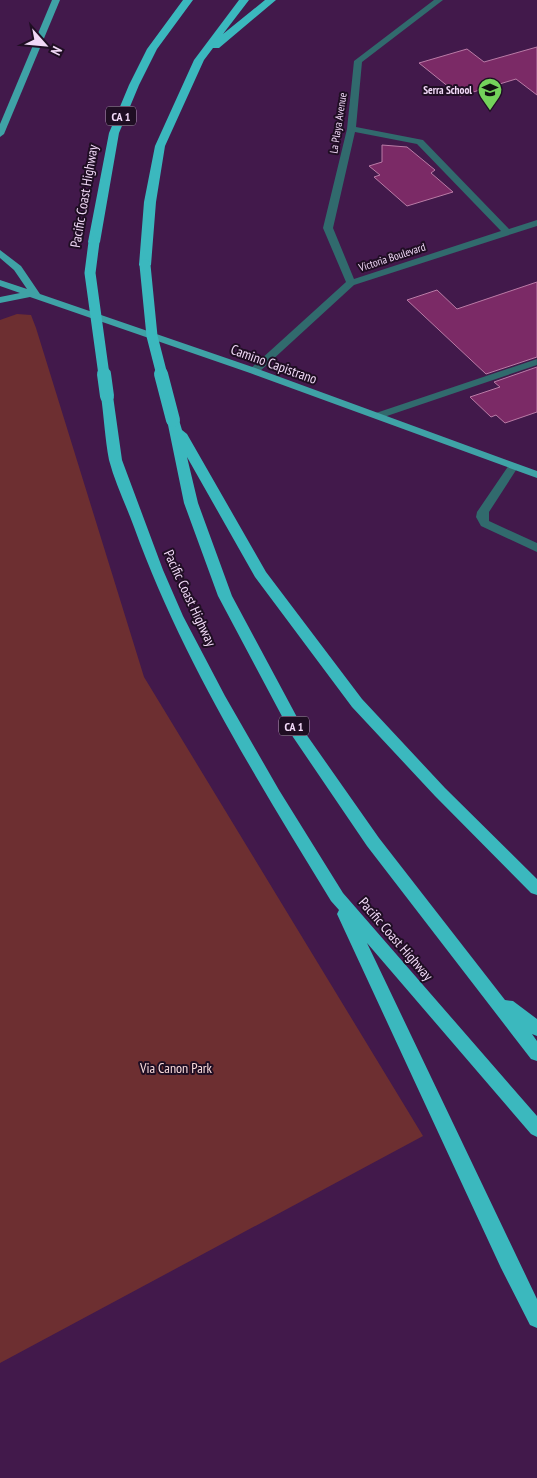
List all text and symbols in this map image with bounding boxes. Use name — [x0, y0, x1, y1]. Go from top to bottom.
north arrow — [20, 20, 70, 70]
text: N — [47, 43, 66, 58]
school or university icon: Serra School — [477, 77, 503, 111]
place label: Serra School — [423, 83, 472, 97]
street label: La Playa Avenue — [326, 91, 350, 154]
road number: CA 1 — [106, 106, 136, 125]
street label: Pacific Coast Highway — [66, 142, 102, 249]
street label: Victoria Boulevard — [356, 240, 427, 275]
street label: Camino Capistrano — [228, 340, 320, 388]
street label: Pacific Coast Highway — [160, 547, 221, 650]
road number: CA 1 — [279, 716, 309, 736]
street label: Pacific Coast Highway — [355, 894, 438, 985]
park label: Via Canon Park — [139, 1059, 213, 1077]

